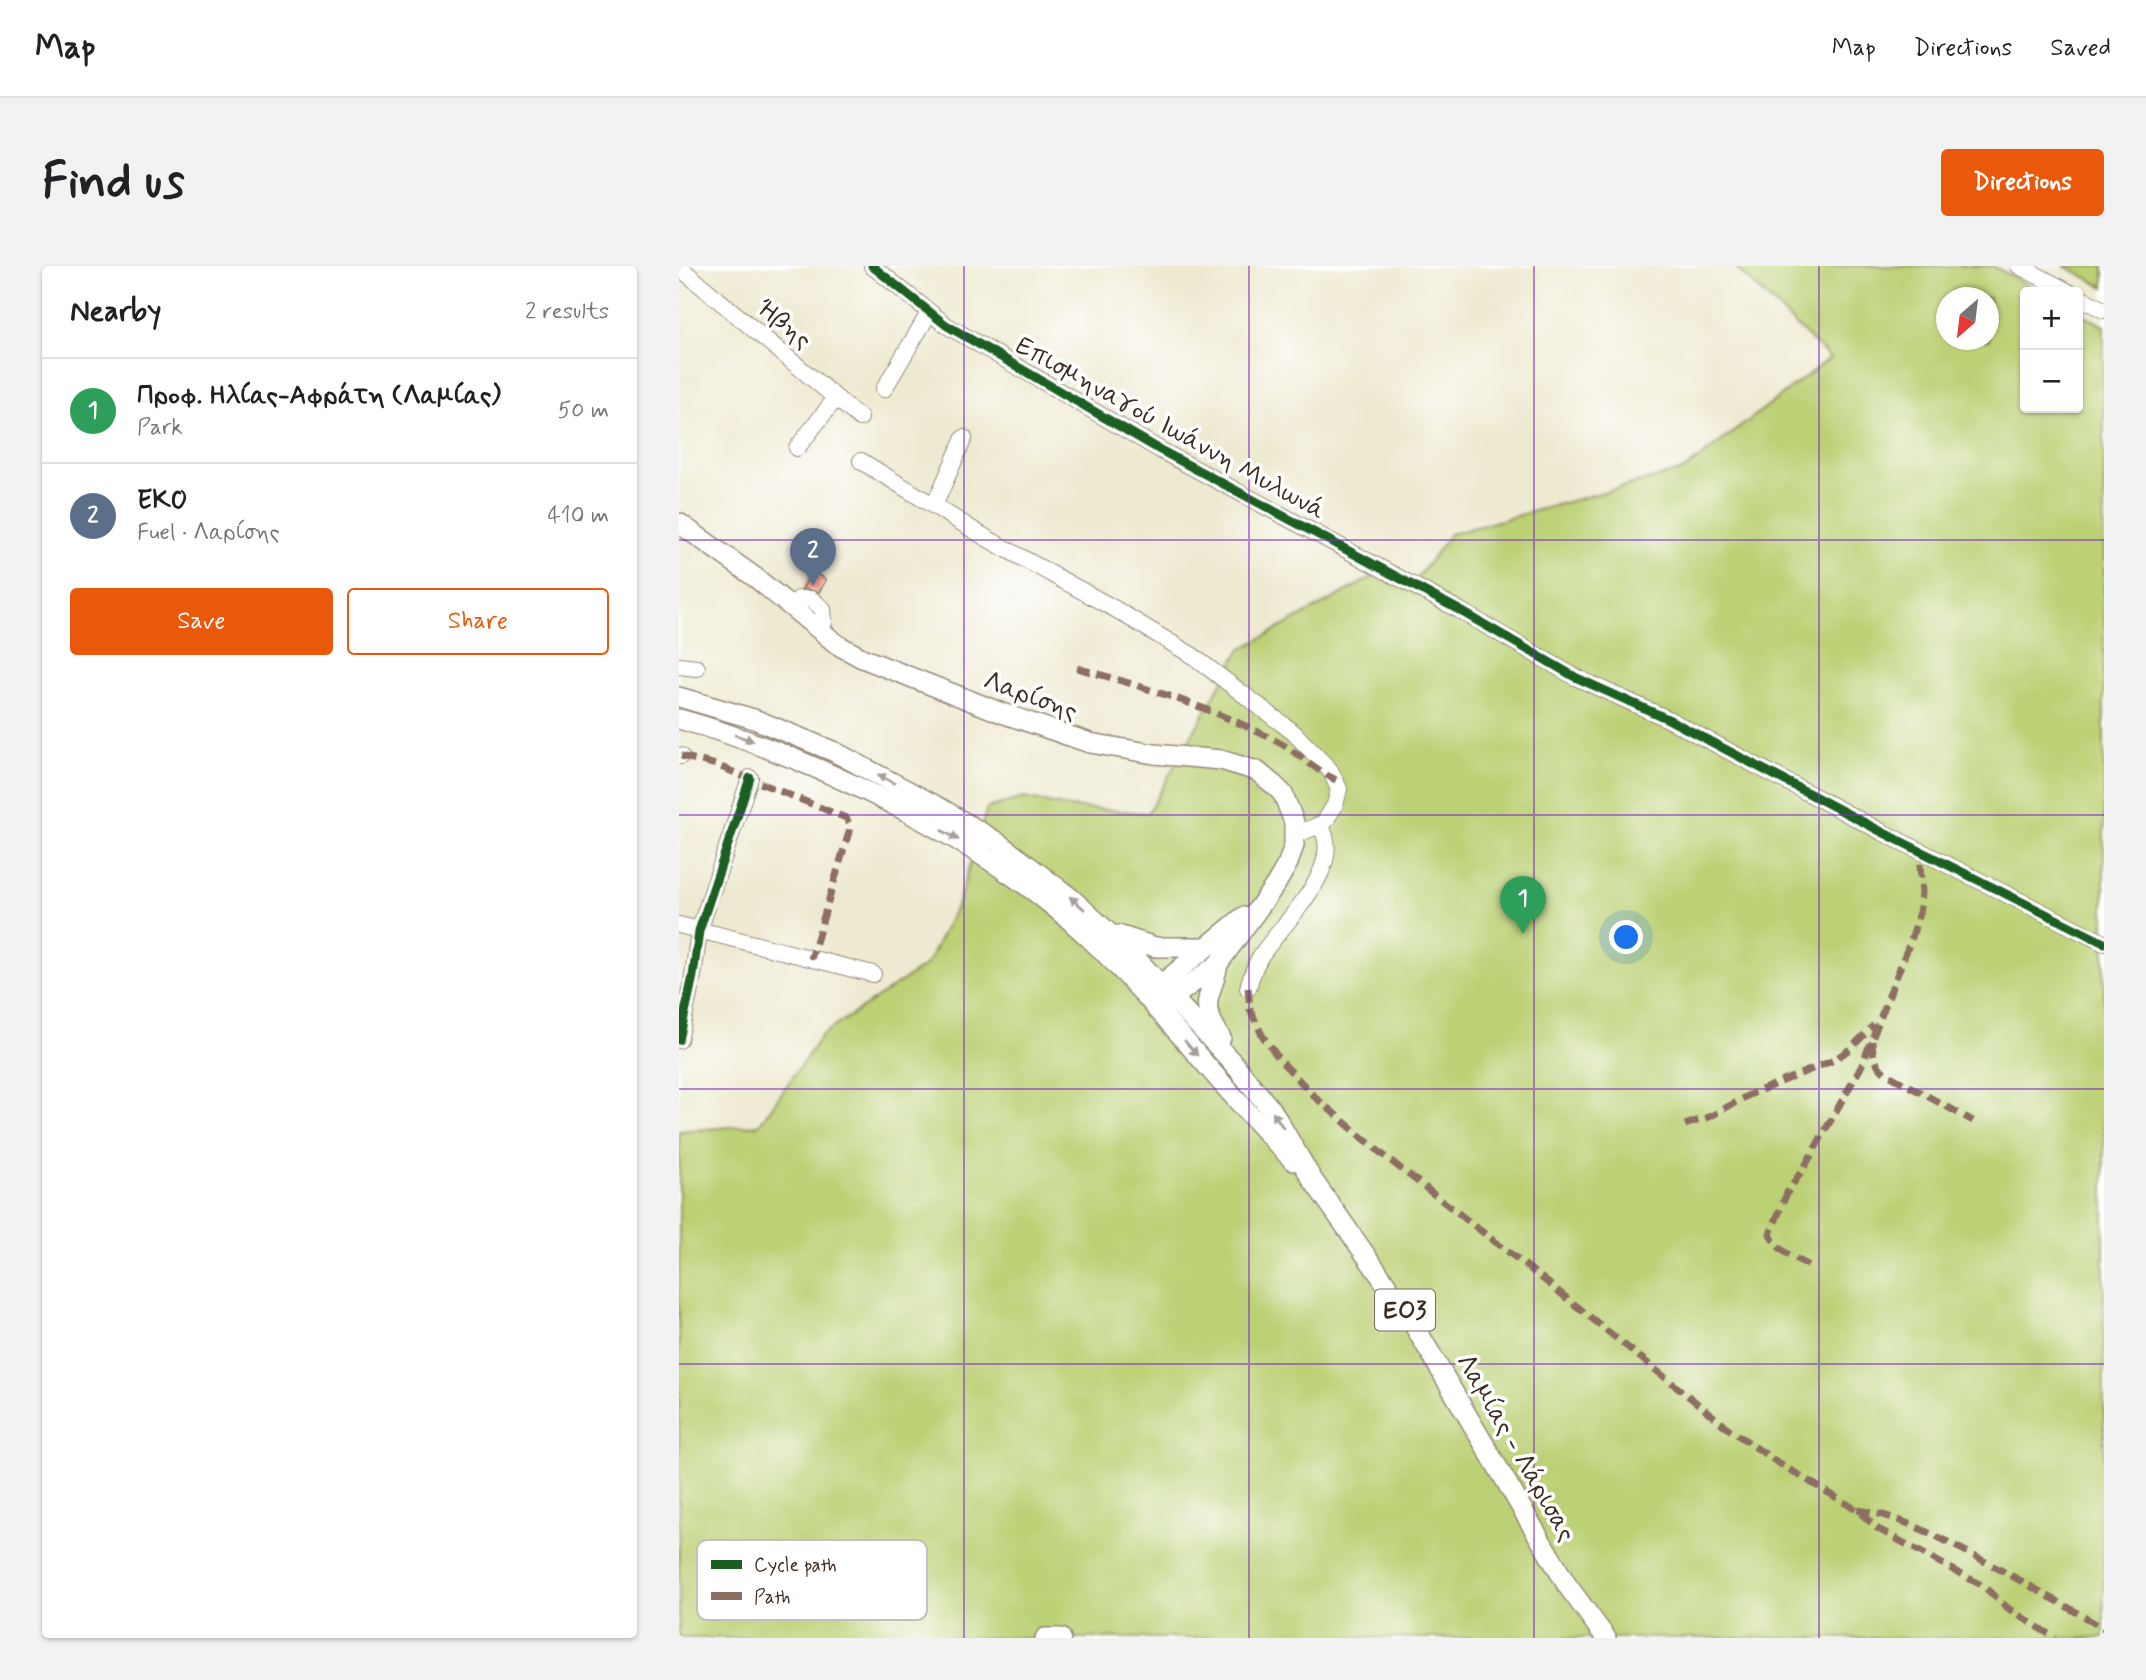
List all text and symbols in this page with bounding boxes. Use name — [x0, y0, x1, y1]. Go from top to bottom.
text: Map — [35, 26, 95, 70]
text: Map — [1832, 33, 1876, 64]
text: Directions — [1914, 33, 2012, 64]
text: Saved — [2050, 33, 2111, 64]
button: Directions — [1941, 149, 2104, 216]
text: Find us — [42, 150, 185, 215]
north arrow — [1936, 287, 1999, 350]
map controls — [2020, 287, 2083, 413]
button: + — [2020, 287, 2083, 350]
text: Nearby — [70, 292, 161, 331]
street label: Ήβης — [749, 292, 818, 357]
text: 2 results — [525, 297, 609, 327]
street label: Επισμηναγού Ιωάννη Μυλωνά — [1009, 329, 1331, 528]
button: − — [2020, 350, 2083, 413]
text: Προφ. Ηλίας-Αφράτη (Λαμίας) — [137, 379, 501, 413]
text: 1 — [88, 396, 98, 426]
text: 50 m — [558, 396, 609, 426]
text: Park — [137, 413, 183, 443]
text: EKO — [137, 484, 188, 518]
text: 2 — [87, 501, 99, 531]
text: 410 m — [547, 501, 609, 531]
text: Fuel · Λαρίσης — [137, 518, 280, 548]
pin: 2 — [790, 528, 836, 586]
button: Save — [70, 588, 333, 655]
button: Share — [347, 588, 609, 655]
street label: Λαρίσης — [979, 664, 1082, 730]
one-way arrow — [734, 733, 755, 744]
one-way arrow — [876, 774, 896, 786]
one-way arrow — [940, 829, 960, 841]
pin: 1 — [1500, 876, 1546, 934]
one-way arrow — [1068, 896, 1085, 911]
your location — [1609, 920, 1643, 954]
one-way arrow — [1183, 1040, 1198, 1057]
one-way arrow — [1271, 1110, 1284, 1130]
road number: ΕΟ3 — [1375, 1290, 1435, 1330]
street label: Λαμίας - Λάρισας — [1448, 1348, 1583, 1548]
legend — [697, 1540, 927, 1620]
text: Cycle path — [754, 1553, 837, 1578]
text: Path — [754, 1585, 791, 1610]

